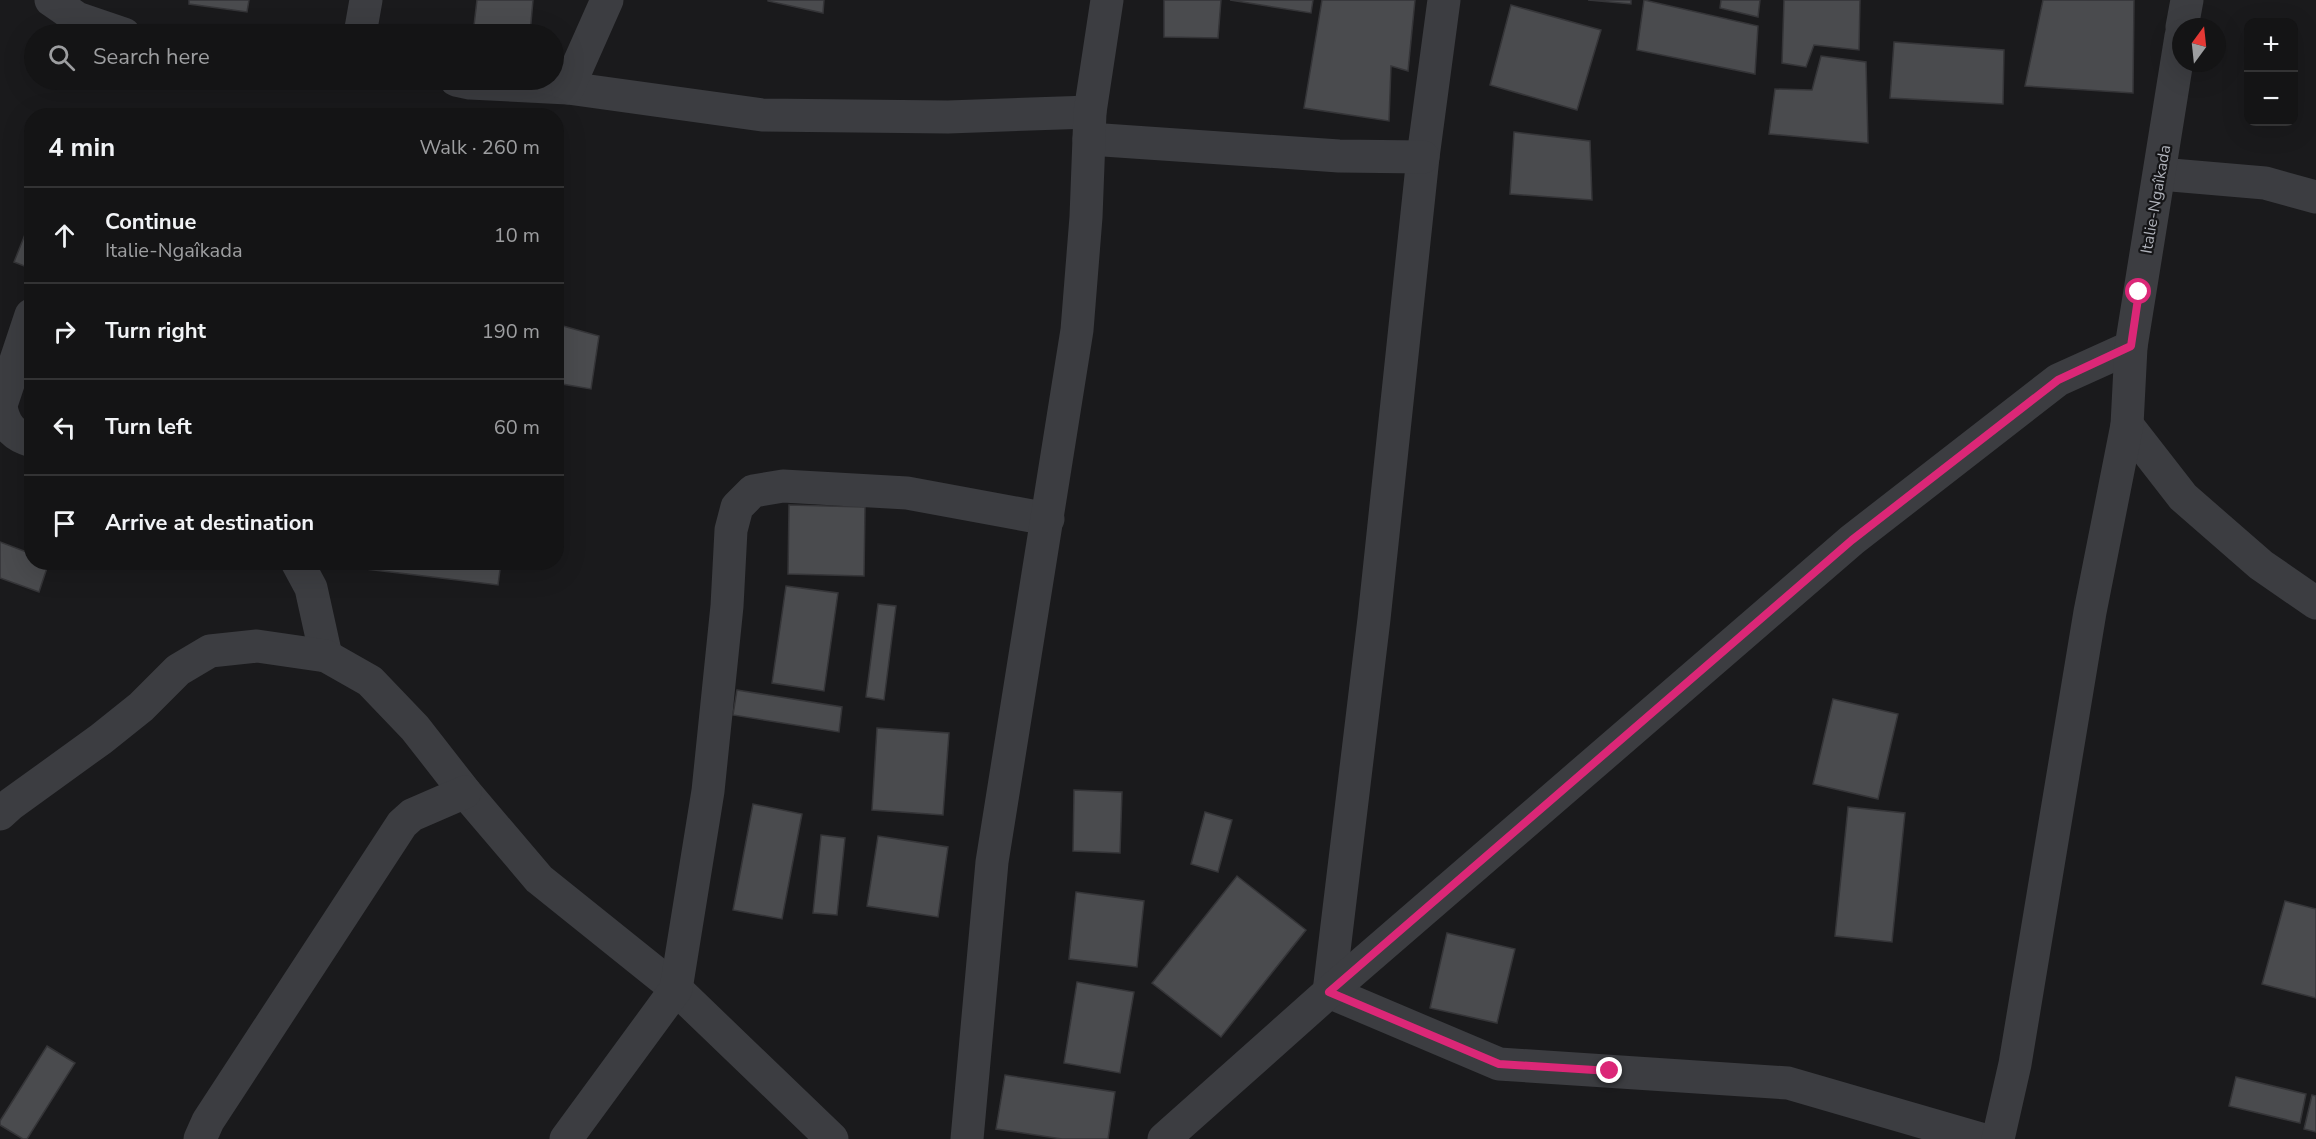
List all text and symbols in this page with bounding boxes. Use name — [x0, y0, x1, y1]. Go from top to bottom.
north arrow — [2172, 18, 2226, 72]
map controls — [2244, 18, 2298, 126]
button: + — [2244, 18, 2298, 72]
search box — [24, 24, 564, 90]
icon: search — [45, 41, 78, 74]
text: Search here — [93, 42, 210, 72]
button: − — [2244, 72, 2298, 126]
text: 4 min — [48, 130, 115, 165]
text: Walk · 260 m — [420, 134, 540, 161]
street label: Italie-Ngaîkada — [2136, 143, 2176, 255]
text: Continue — [105, 207, 196, 237]
icon: ahead — [48, 219, 81, 252]
text: 10 m — [494, 222, 540, 249]
text: Italie-Ngaîkada — [105, 237, 242, 264]
route start — [2125, 278, 2151, 304]
icon: right — [48, 315, 81, 348]
text: Turn right — [105, 316, 206, 346]
text: 190 m — [482, 318, 540, 345]
icon: left — [48, 411, 81, 444]
text: Turn left — [105, 412, 192, 442]
text: 60 m — [494, 414, 540, 441]
icon: arrive — [48, 507, 81, 540]
text: Arrive at destination — [105, 508, 314, 538]
route end — [1596, 1057, 1622, 1083]

